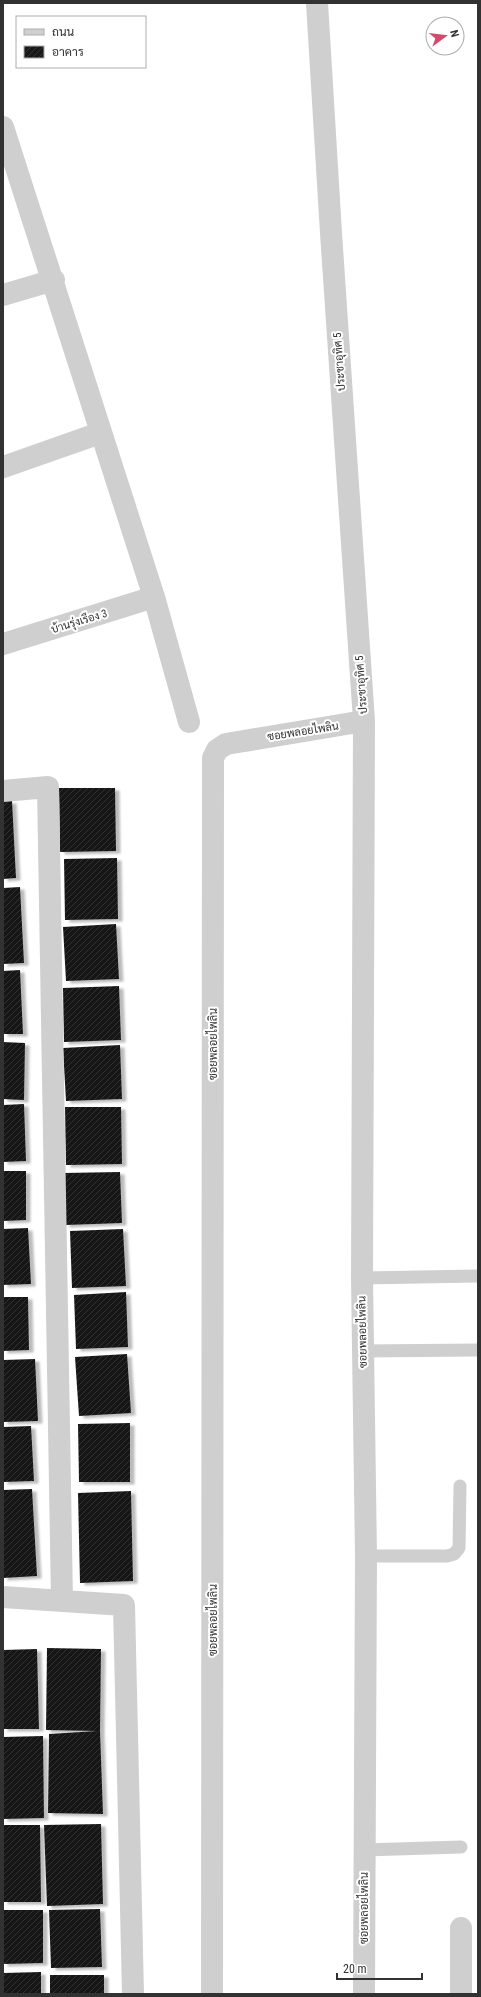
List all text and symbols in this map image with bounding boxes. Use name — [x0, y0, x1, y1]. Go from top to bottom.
legend — [16, 16, 146, 68]
north arrow — [425, 16, 465, 56]
text: ถนน — [52, 25, 75, 39]
text: N — [447, 29, 461, 39]
text: อาคาร — [52, 45, 84, 59]
street label: ประชาอุทิศ 5 — [331, 332, 350, 392]
street label: บ้านรุ่งเรือง 3 — [49, 606, 109, 638]
street label: ประชาอุทิศ 5 — [353, 655, 372, 715]
street label: ซอยพลอยไพลิน — [266, 717, 340, 744]
street label: ซอยพลอยไพลิน — [205, 1008, 220, 1080]
street label: ซอยพลอยไพลิน — [353, 1296, 370, 1368]
street label: ซอยพลอยไพลิน — [205, 1584, 220, 1656]
street label: ซอยพลอยไพลิน — [356, 1872, 371, 1944]
scale bar — [337, 1955, 422, 1981]
text: 20 m — [343, 1962, 367, 1976]

